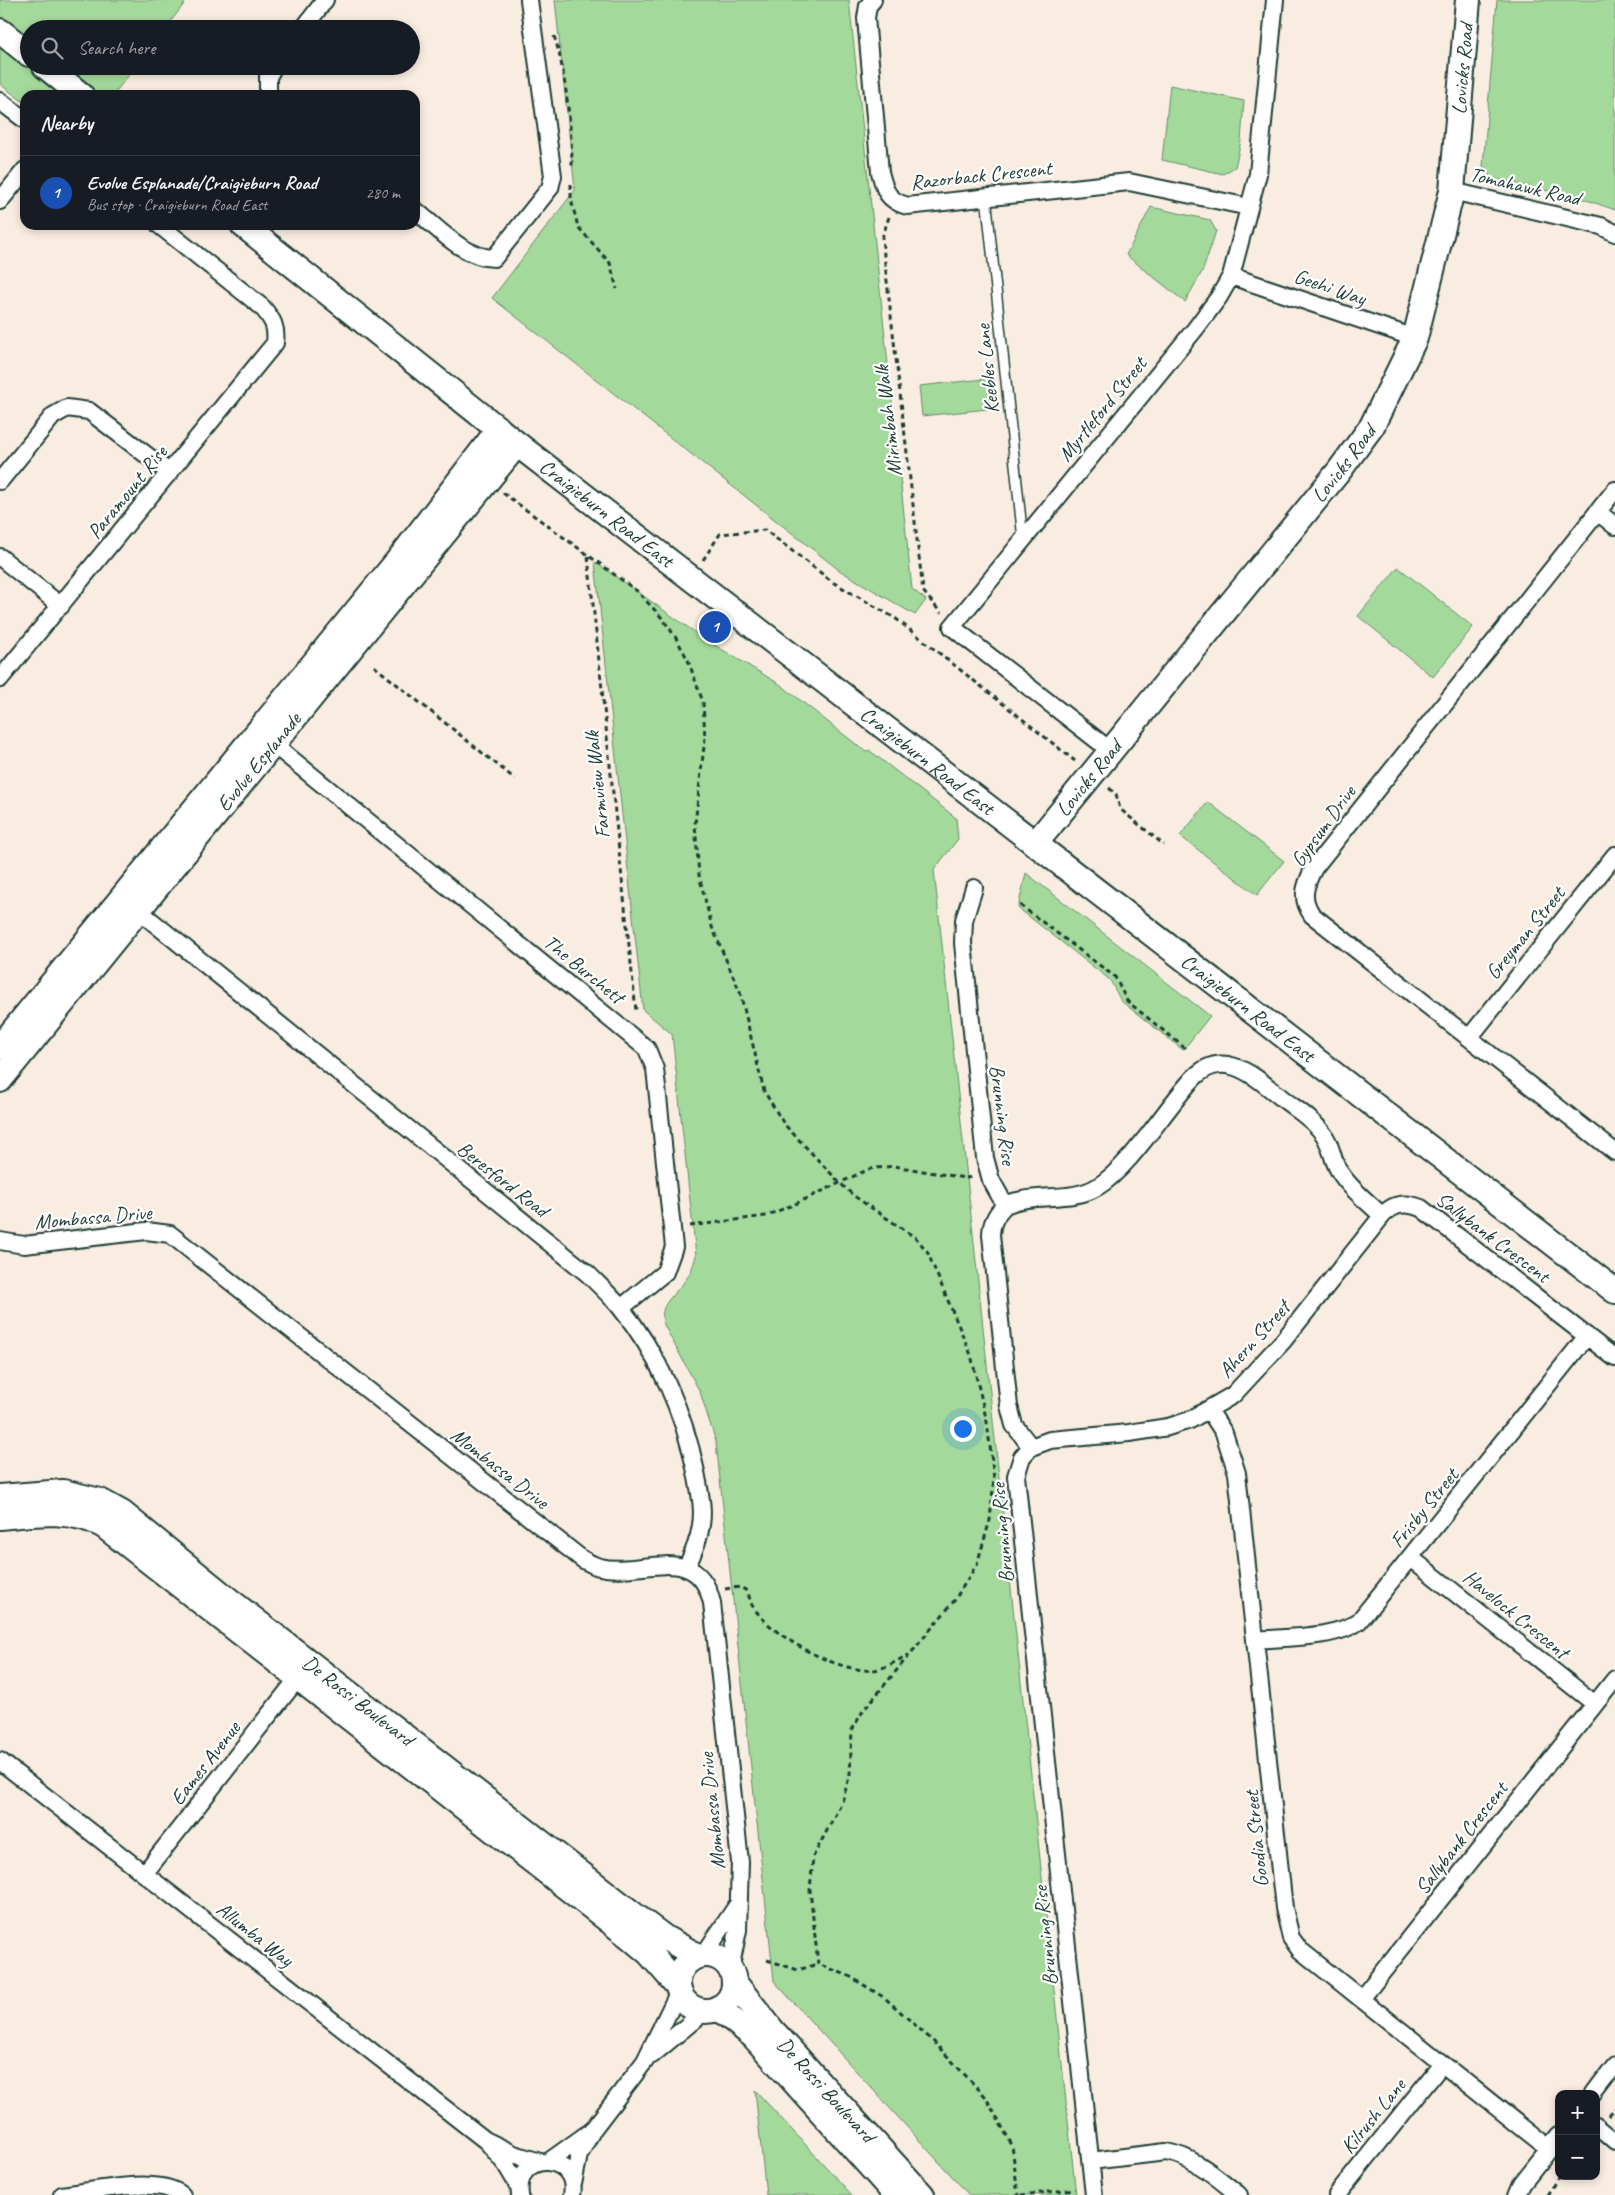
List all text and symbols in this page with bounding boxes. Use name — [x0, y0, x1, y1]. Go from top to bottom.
street label: Lovicks Road — [1445, 19, 1479, 115]
search box — [20, 20, 420, 75]
icon: search — [38, 34, 66, 62]
text: Search here — [78, 36, 155, 60]
text: Nearby — [40, 110, 93, 136]
street label: Razorback Crescent — [909, 154, 1055, 195]
street label: Tomahawk Road — [1467, 161, 1586, 212]
text: Evolve Esplanade/Craigieburn Road — [87, 171, 317, 195]
text: 1 — [52, 183, 60, 203]
text: 280 m — [366, 183, 400, 203]
text: Bus stop · Craigieburn Road East — [87, 195, 267, 215]
street label: Geehi Way — [1291, 263, 1371, 312]
street label: Keebles Lane — [969, 322, 1005, 415]
street label: Myrtleford Street — [1052, 350, 1153, 466]
street label: Mirimbah Walk — [868, 363, 908, 478]
street label: Lovicks Road — [1306, 417, 1384, 508]
street label: Paramount Rise — [81, 439, 173, 544]
street label: Craigieburn Road East — [534, 453, 681, 574]
pin: 1 — [699, 608, 731, 646]
street label: Craigieburn Road East — [855, 701, 1001, 822]
street label: Evolve Esplanade — [211, 706, 307, 817]
street label: Farmview Walk — [578, 729, 616, 840]
street label: Lovicks Road — [1050, 732, 1130, 821]
street label: Gypsum Drive — [1285, 779, 1362, 872]
street label: Greyman Street — [1480, 880, 1572, 985]
street label: The Burchett — [538, 929, 632, 1011]
street label: Craigieburn Road East — [1176, 948, 1322, 1069]
street label: Brunning Rise — [984, 1064, 1022, 1168]
street label: Beresford Road — [452, 1135, 556, 1224]
street label: Sallybank Crescent — [1431, 1186, 1557, 1289]
street label: Mombassa Drive — [33, 1199, 154, 1235]
street label: Ahern Street — [1213, 1293, 1297, 1383]
your location — [950, 1416, 976, 1442]
street label: Mombassa Drive — [446, 1422, 555, 1515]
street label: Frisby Street — [1384, 1461, 1465, 1553]
street label: Brunning Rise — [984, 1480, 1019, 1584]
street label: Havelock Crescent — [1458, 1564, 1576, 1666]
street label: De Rossi Boulevard — [297, 1649, 421, 1754]
street label: Eames Avenue — [164, 1715, 247, 1810]
street label: Mombassa Drive — [693, 1750, 731, 1871]
street label: Sallybank Crescent — [1409, 1775, 1514, 1899]
street label: Goodia Street — [1238, 1787, 1274, 1888]
street label: Brunning Rise — [1027, 1883, 1063, 1987]
street label: Allumba Way — [211, 1896, 300, 1973]
street label: De Rossi Boulevard — [772, 2032, 883, 2150]
street label: Kilrush Lane — [1335, 2071, 1413, 2159]
map controls — [1555, 2090, 1600, 2180]
button: + — [1555, 2090, 1600, 2135]
button: − — [1555, 2135, 1600, 2180]

